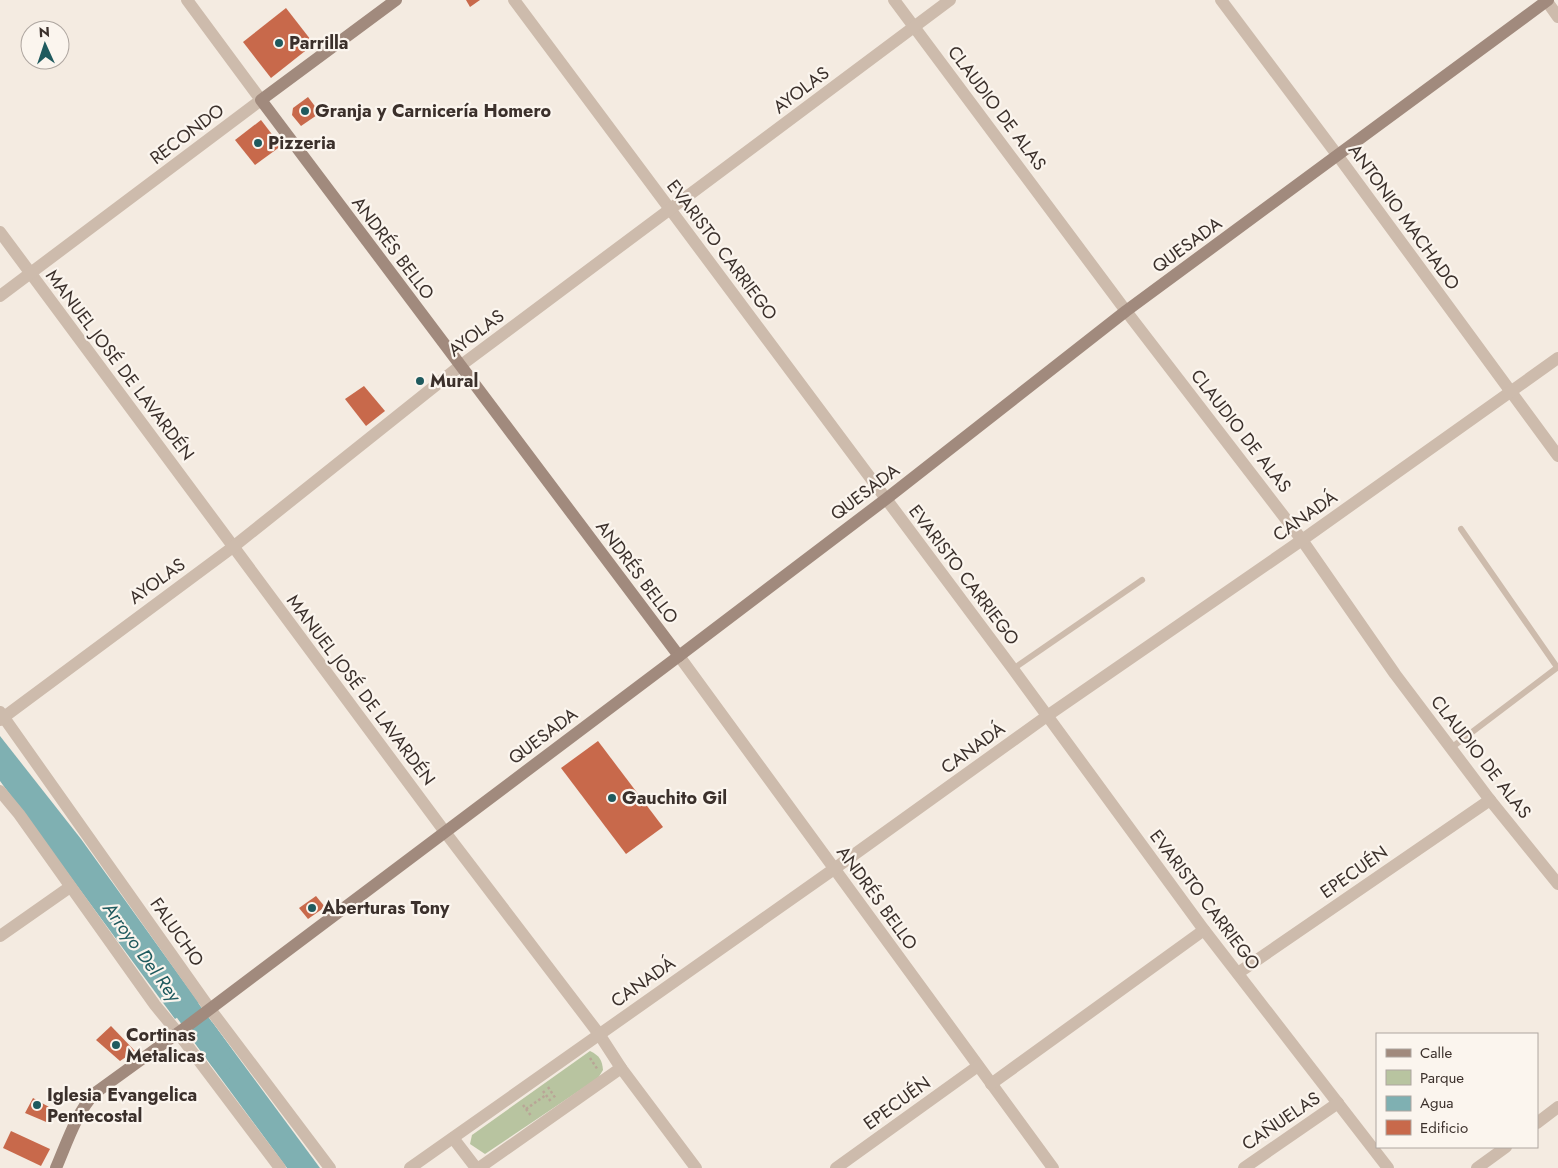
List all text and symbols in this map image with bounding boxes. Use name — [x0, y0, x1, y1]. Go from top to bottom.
north arrow — [20, 20, 70, 70]
text: N — [38, 22, 50, 42]
place label: Parrilla — [289, 30, 349, 56]
marker: Parrilla — [273, 37, 285, 49]
street label: CLAUDIO DE ALAS — [941, 40, 1053, 176]
street label: AYOLAS — [767, 60, 835, 120]
street label: RECONDO — [144, 97, 230, 171]
place label: Granja y Carnicería Homero — [315, 98, 552, 124]
marker: Granja y Carnicería Homero — [299, 105, 311, 117]
place label: Pizzeria — [268, 130, 336, 156]
marker: Pizzeria — [252, 137, 264, 149]
street label: ANTONIO MACHADO — [1342, 139, 1466, 295]
street label: EVARISTO CARRIEGO — [660, 174, 784, 326]
street label: ANDRÉS BELLO — [346, 191, 440, 305]
street label: QUESADA — [1147, 211, 1227, 279]
street label: MANUEL JOSÉ DE LAVARDÉN — [39, 264, 201, 466]
street label: AYOLAS — [442, 303, 510, 363]
street label: CLAUDIO DE ALAS — [1185, 364, 1298, 498]
place label: Mural — [430, 368, 478, 394]
marker: Mural — [414, 375, 426, 387]
street label: QUESADA — [825, 457, 905, 527]
street label: CANADÁ — [1267, 484, 1343, 548]
street label: EVARISTO CARRIEGO — [902, 499, 1026, 651]
street label: ANDRÉS BELLO — [590, 515, 684, 629]
street label: AYOLAS — [123, 551, 191, 610]
street label: MANUEL JOSÉ DE LAVARDÉN — [280, 589, 442, 791]
street label: CLAUDIO DE ALAS — [1425, 690, 1538, 824]
street label: QUESADA — [503, 701, 583, 771]
street label: CANADÁ — [936, 716, 1010, 780]
place label: Gauchito Gil — [622, 785, 727, 811]
marker: Gauchito Gil — [606, 792, 618, 804]
street label: EVARISTO CARRIEGO — [1143, 824, 1267, 976]
street label: EPECUÉN — [1315, 839, 1393, 905]
street label: ANDRÉS BELLO — [830, 841, 924, 955]
street label: FALUCHO — [144, 892, 210, 972]
place label: Aberturas Tony — [321, 895, 450, 921]
water label: Arroyo Del Rey — [96, 896, 189, 1009]
marker: Aberturas Tony — [306, 902, 318, 914]
street label: CANADÁ — [605, 950, 681, 1014]
place label: Cortinas Metalicas — [126, 1022, 204, 1069]
legend — [1376, 1033, 1538, 1148]
marker: Cortinas Metalicas — [110, 1039, 122, 1051]
text: Calle — [1420, 1042, 1452, 1064]
text: Parque — [1420, 1067, 1464, 1089]
street label: EPECUÉN — [858, 1070, 936, 1136]
place label: Iglesia Evangelica Pentecostal — [47, 1082, 197, 1129]
street label: CAÑUELAS — [1237, 1085, 1325, 1157]
text: Agua — [1420, 1092, 1454, 1114]
marker: Iglesia Evangelica Pentecostal — [31, 1099, 43, 1111]
text: Edificio — [1420, 1117, 1468, 1139]

